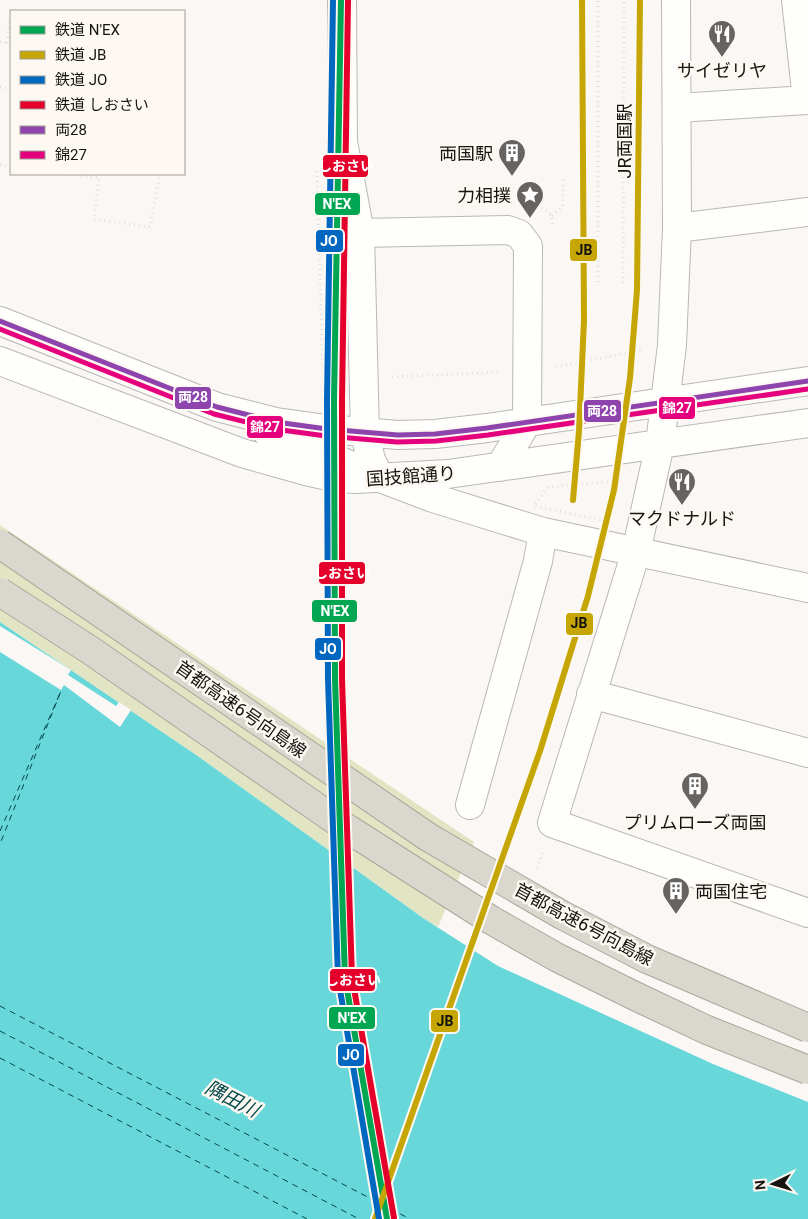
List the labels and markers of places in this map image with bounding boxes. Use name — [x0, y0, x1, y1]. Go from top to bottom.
restaurant icon: サイゼリヤ — [707, 19, 737, 58]
place label: サイゼリヤ — [677, 60, 767, 81]
building icon: 両国駅 — [497, 138, 527, 177]
place label: 両国駅 — [439, 143, 493, 164]
place icon: 力相撲 — [515, 180, 545, 219]
place label: 力相撲 — [457, 185, 511, 206]
restaurant icon: マクドナルド — [667, 467, 697, 506]
place label: マクドナルド — [628, 508, 736, 529]
building icon: プリムローズ両国 — [680, 771, 710, 810]
place label: プリムローズ両国 — [623, 812, 767, 833]
building icon: 両国住宅 — [661, 876, 691, 915]
place label: 両国住宅 — [695, 881, 767, 902]

